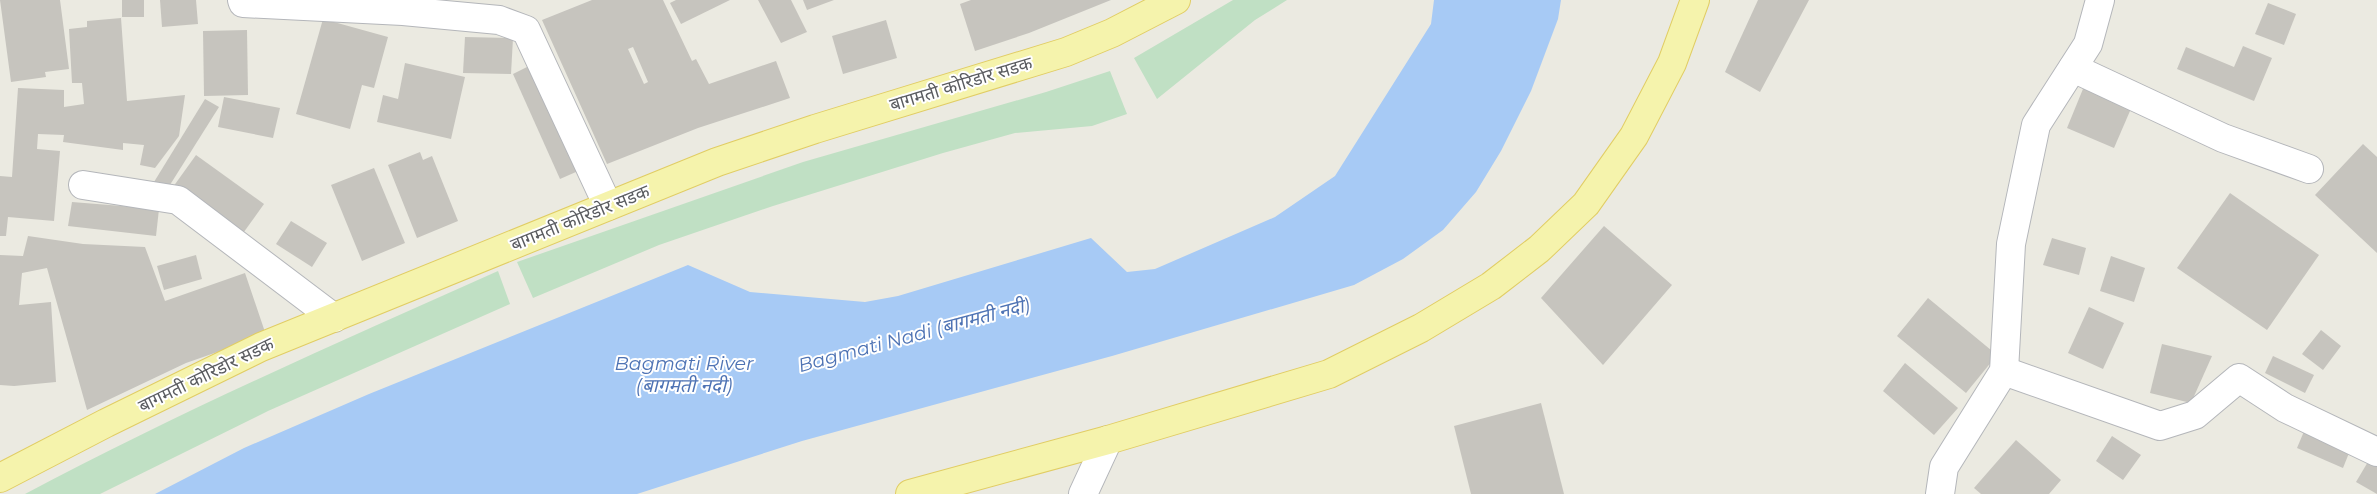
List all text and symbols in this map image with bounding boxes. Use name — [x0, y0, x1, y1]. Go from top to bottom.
street label: बागमती कोरिडोर सडक — [887, 52, 1036, 116]
street label: बागमती कोरिडोर सडक — [507, 180, 654, 256]
water label: Bagmati Nadi (बागमती नदी) — [796, 293, 1032, 377]
street label: बागमती कोरिडोर सडक — [135, 332, 278, 417]
water label: Bagmati River (बागमती नदी) — [614, 352, 754, 397]

